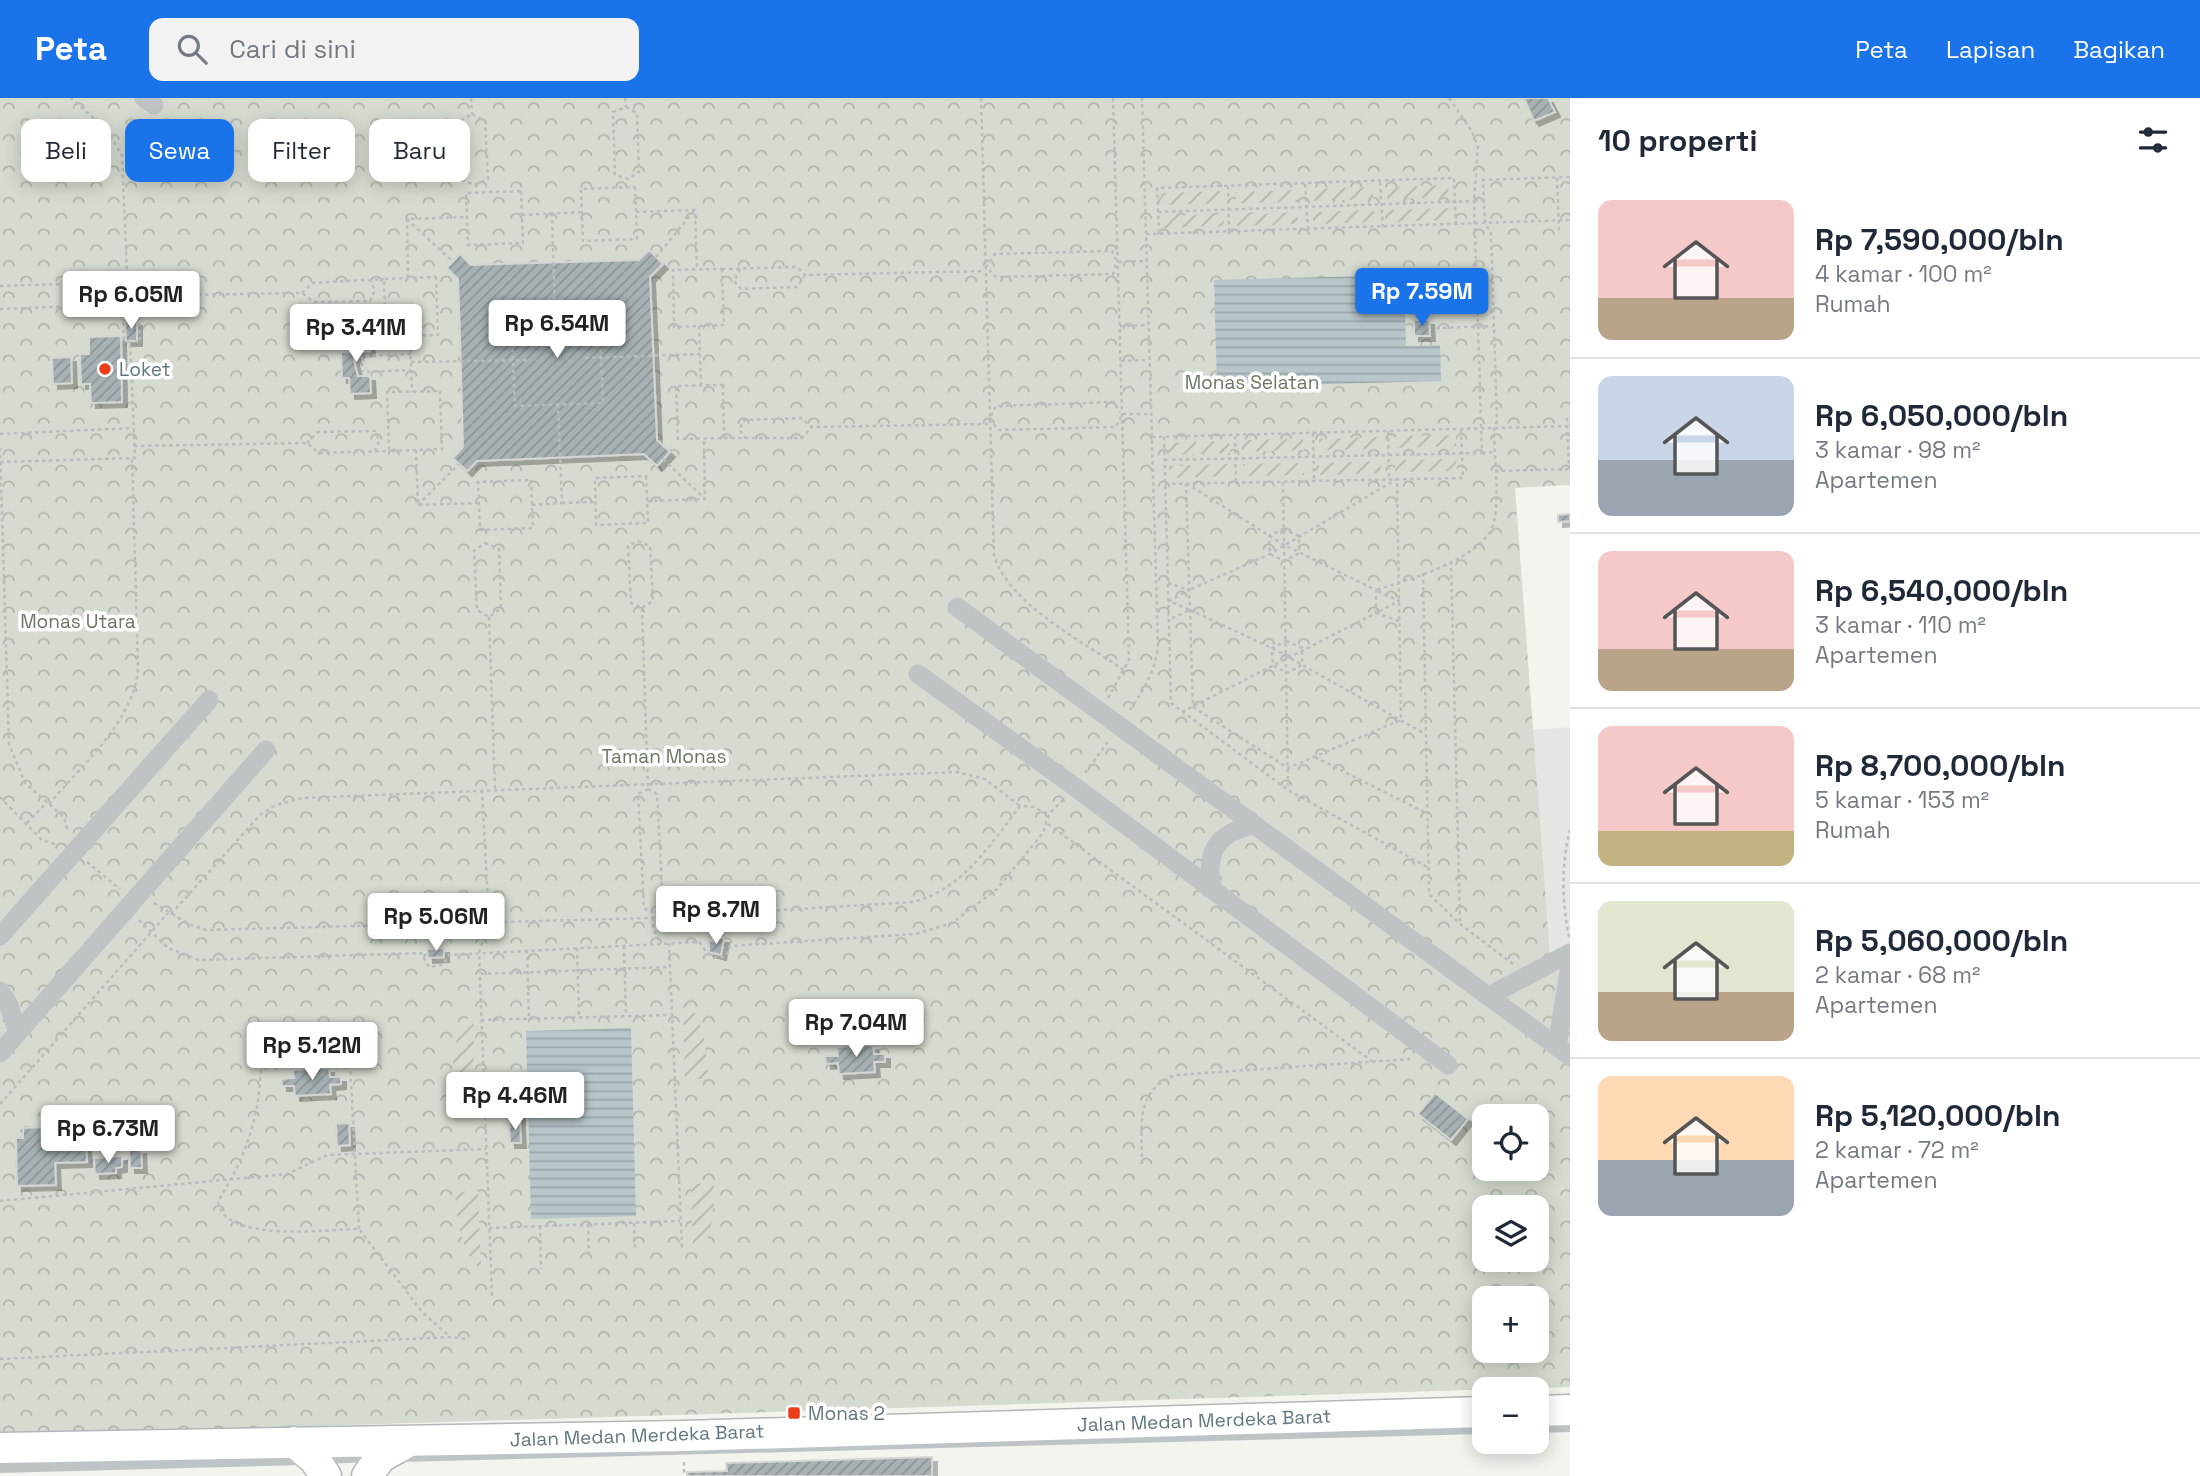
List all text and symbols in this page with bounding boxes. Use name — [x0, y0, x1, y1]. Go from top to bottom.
search box — [149, 18, 639, 81]
text: Peta — [35, 28, 107, 70]
icon: search — [173, 30, 211, 68]
text: Cari di sini — [229, 32, 356, 66]
text: Peta — [1855, 34, 1908, 65]
text: Lapisan — [1946, 34, 2035, 65]
text: Bagikan — [2073, 34, 2165, 65]
chip: Beli — [21, 119, 111, 182]
chip: Sewa — [125, 119, 234, 182]
chip: Filter — [248, 119, 355, 182]
chip: Baru — [369, 119, 470, 182]
text: 10 properti — [1598, 121, 1757, 160]
icon: filters — [2134, 121, 2172, 159]
text: Rp 7,590,000/bln — [1815, 220, 2064, 259]
icon: home — [1654, 228, 1738, 312]
text: 4 kamar · 100 m² — [1815, 259, 1992, 289]
pin: Rp 7.59M — [1350, 268, 1494, 328]
pin: Rp 6.05M — [59, 272, 203, 331]
text: Rp 7.59M — [1371, 276, 1473, 306]
text: Rp 6.05M — [79, 279, 183, 309]
text: Rumah — [1815, 289, 1891, 319]
pin: Rp 6.54M — [485, 300, 629, 360]
pin: Rp 3.41M — [284, 304, 428, 364]
text: Rp 6.54M — [505, 308, 609, 338]
text: Rp 3.41M — [306, 312, 406, 342]
place label: Loket — [119, 357, 170, 382]
marker: Loket — [97, 361, 113, 377]
park label: Monas Selatan — [1185, 370, 1319, 395]
text: Rp 6,050,000/bln — [1815, 396, 2068, 435]
icon: home — [1654, 404, 1738, 488]
text: 3 kamar · 98 m² — [1815, 435, 1980, 465]
text: Apartemen — [1815, 465, 1937, 495]
text: Rp 6,540,000/bln — [1815, 571, 2068, 610]
icon: home — [1654, 579, 1738, 663]
park label: Monas Utara — [20, 609, 136, 634]
text: 3 kamar · 110 m² — [1815, 610, 1986, 640]
text: Apartemen — [1815, 640, 1937, 670]
park label: Taman Monas — [602, 744, 726, 769]
text: Rp 8,700,000/bln — [1815, 746, 2066, 785]
icon: home — [1654, 754, 1738, 838]
text: 5 kamar · 153 m² — [1815, 785, 1989, 815]
text: Rumah — [1815, 815, 1891, 845]
pin: Rp 8.7M — [651, 886, 781, 946]
pin: Rp 5.06M — [364, 894, 508, 953]
text: Rp 8.7M — [672, 894, 760, 924]
text: Rp 5.06M — [384, 901, 488, 931]
text: Rp 5,060,000/bln — [1815, 921, 2068, 960]
icon: home — [1654, 929, 1738, 1013]
text: 2 kamar · 68 m² — [1815, 960, 1980, 990]
text: Apartemen — [1815, 990, 1937, 1020]
pin: Rp 7.04M — [784, 1000, 928, 1059]
text: Rp 7.04M — [805, 1007, 907, 1037]
pin: Rp 5.12M — [240, 1023, 384, 1082]
text: Rp 5.12M — [263, 1030, 361, 1060]
pin: Rp 4.46M — [443, 1072, 587, 1132]
text: Rp 4.46M — [462, 1080, 568, 1110]
text: Rp 5,120,000/bln — [1815, 1096, 2060, 1135]
map controls — [1472, 1104, 1549, 1454]
button: locate — [1472, 1104, 1549, 1181]
icon: home — [1654, 1104, 1738, 1188]
pin: Rp 6.73M — [36, 1105, 180, 1165]
text: Rp 6.73M — [57, 1113, 159, 1143]
text: 2 kamar · 72 m² — [1815, 1135, 1979, 1165]
text: Apartemen — [1815, 1165, 1937, 1195]
button: layers — [1472, 1195, 1549, 1272]
button: + — [1472, 1286, 1549, 1363]
button: − — [1472, 1377, 1549, 1454]
place label: Monas 2 — [808, 1401, 885, 1426]
street label: Jalan Medan Merdeka Barat — [1076, 1404, 1332, 1437]
marker: Monas 2 — [786, 1405, 802, 1421]
street label: Jalan Medan Merdeka Barat — [509, 1419, 765, 1452]

